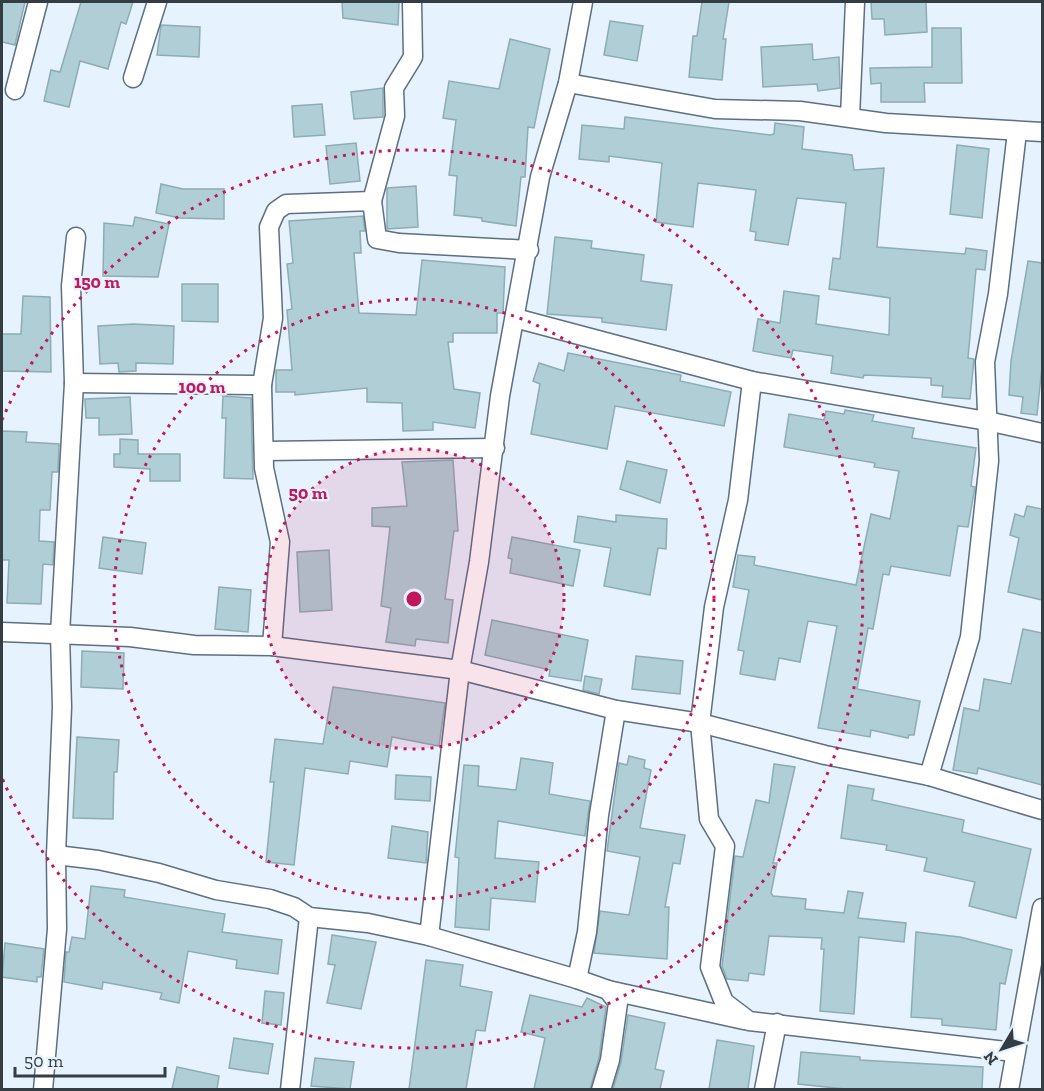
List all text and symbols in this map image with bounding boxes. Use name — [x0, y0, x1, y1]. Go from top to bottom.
text: 150 m — [74, 271, 120, 293]
text: 100 m — [178, 376, 226, 398]
text: 50 m — [289, 482, 328, 504]
centre of rings — [404, 589, 424, 609]
north arrow — [972, 1019, 1032, 1079]
scale bar — [15, 1040, 165, 1078]
text: N — [980, 1047, 1002, 1069]
text: 50 m — [24, 1050, 64, 1072]

